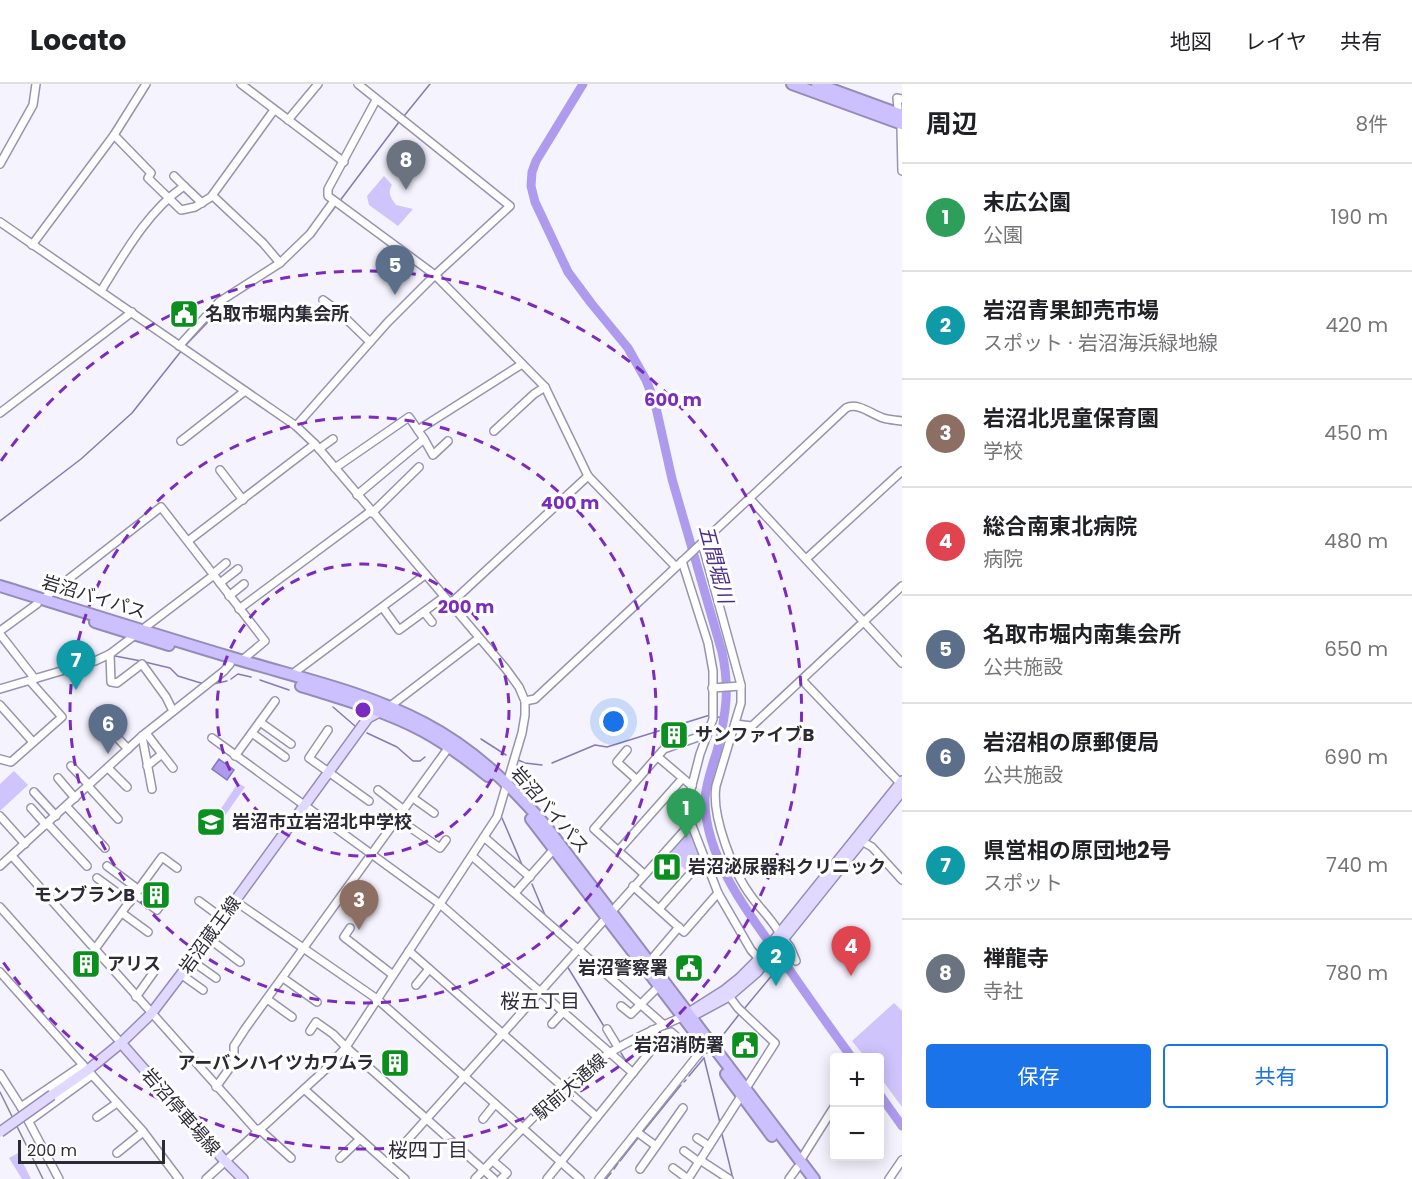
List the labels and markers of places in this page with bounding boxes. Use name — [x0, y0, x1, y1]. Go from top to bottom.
pin: 8 — [386, 141, 426, 190]
pin: 5 — [376, 246, 414, 295]
public building icon: 名取市堀内集会所 — [168, 298, 200, 330]
place label: 名取市堀内集会所 — [205, 301, 349, 326]
pin: 7 — [56, 640, 96, 690]
centre of rings — [353, 700, 373, 720]
pin: 6 — [88, 704, 128, 754]
building icon: サンファイブB — [658, 719, 690, 751]
place label: サンファイブB — [695, 722, 814, 747]
pin: 1 — [666, 788, 706, 838]
school or university icon: 岩沼市立岩沼北中学校 — [195, 806, 227, 838]
place label: 岩沼市立岩沼北中学校 — [232, 809, 412, 834]
hospital icon: 岩沼泌尿器科クリニック — [651, 851, 683, 883]
place label: 岩沼泌尿器科クリニック — [688, 854, 886, 879]
building icon: モンブランB — [140, 879, 172, 911]
pin: 3 — [340, 880, 378, 930]
place label: モンブランB — [34, 882, 135, 907]
pin: 4 — [832, 926, 870, 976]
pin: 2 — [756, 936, 796, 986]
building icon: アリス — [70, 948, 102, 980]
place label: アリス — [107, 951, 161, 976]
public building icon: 岩沼警察署 — [673, 952, 705, 984]
place label: 岩沼警察署 — [578, 955, 668, 980]
public building icon: 岩沼消防署 — [729, 1029, 761, 1061]
place label: 岩沼消防署 — [634, 1032, 724, 1057]
building icon: アーバンハイツカワムラ — [379, 1047, 411, 1079]
place label: アーバンハイツカワムラ — [178, 1050, 374, 1075]

